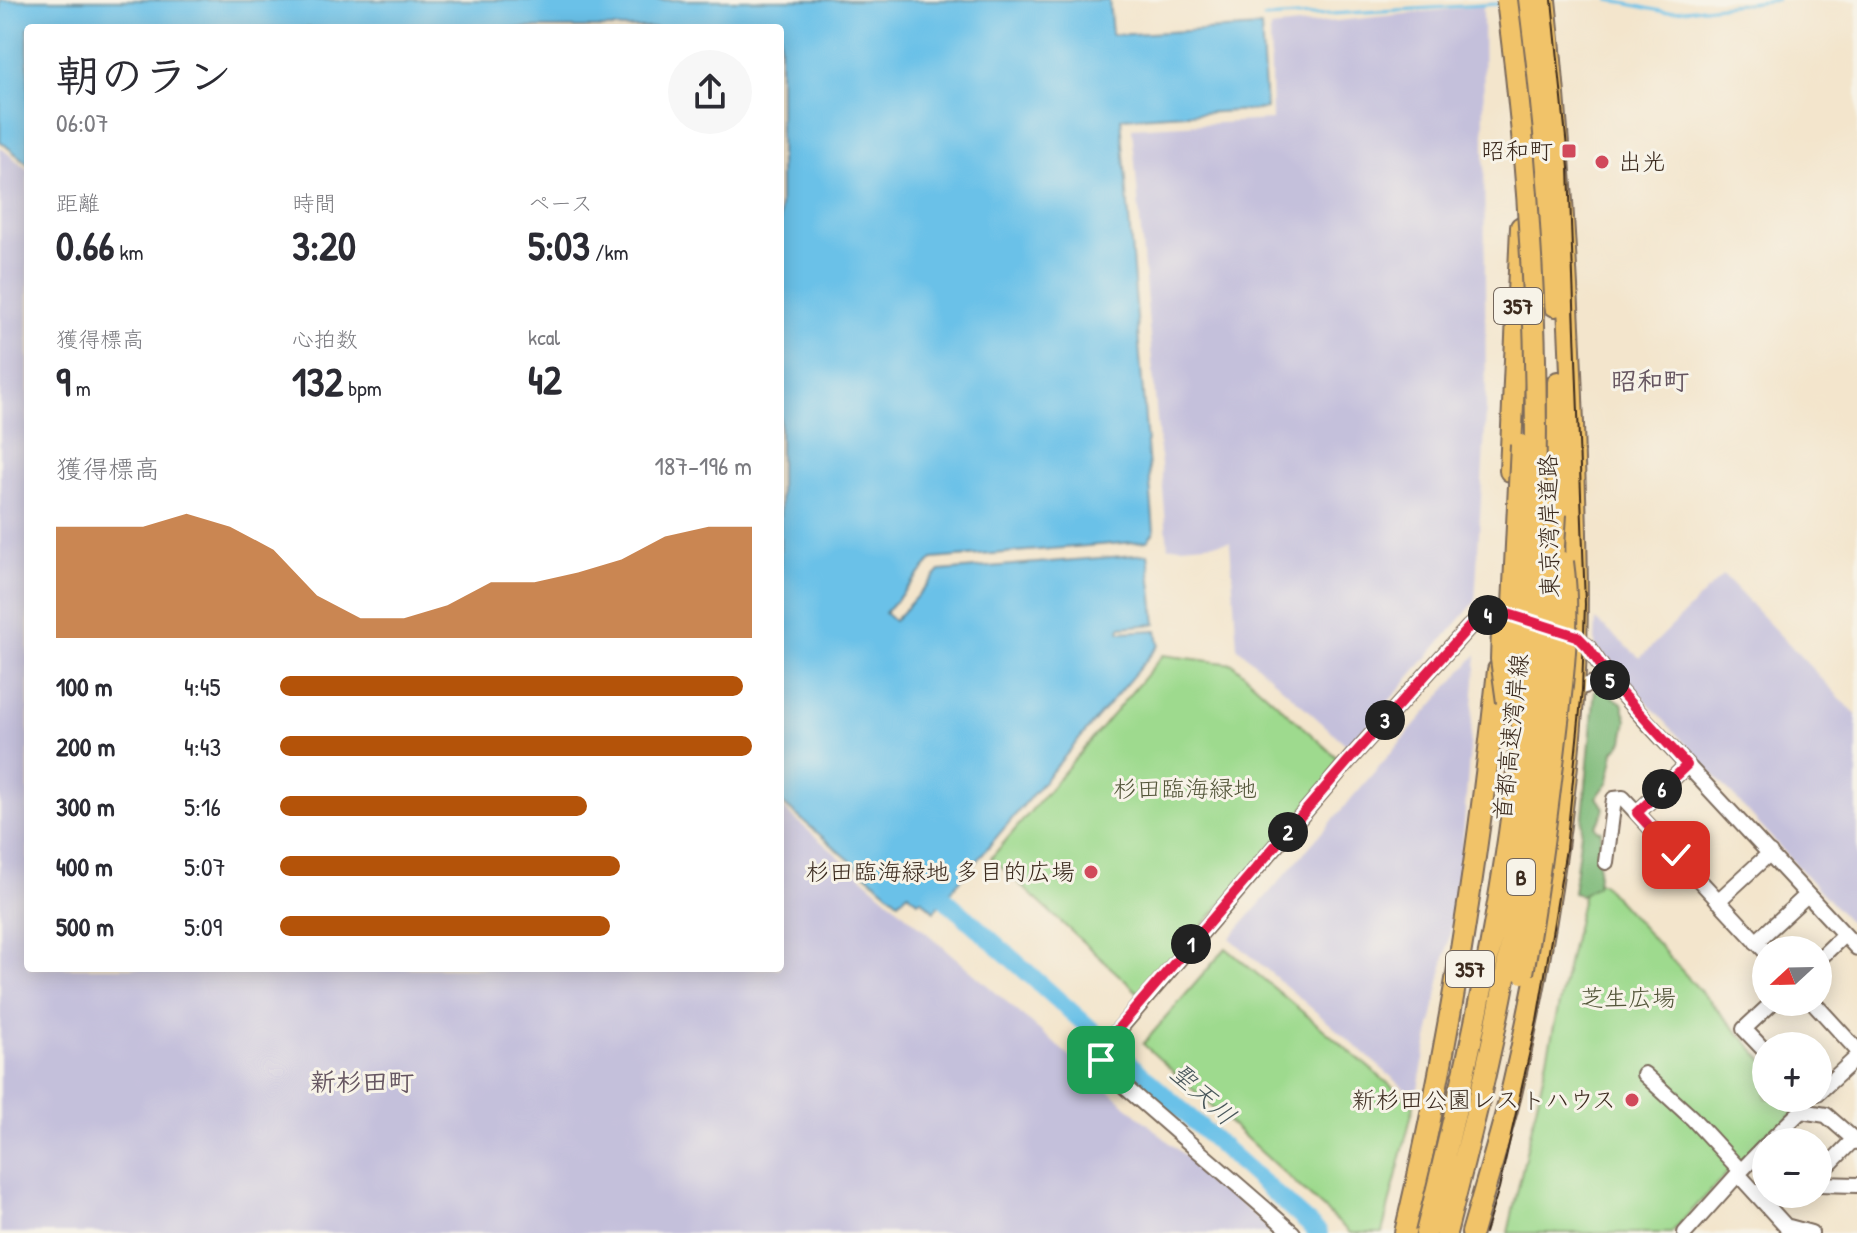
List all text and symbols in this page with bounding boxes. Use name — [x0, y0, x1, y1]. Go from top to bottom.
text: 朝のラン — [56, 45, 232, 105]
button: share — [668, 50, 752, 134]
text: 06:07 — [56, 105, 109, 140]
place label: 昭和町 — [1481, 134, 1553, 166]
marker: 昭和町 — [1560, 142, 1578, 160]
place label: 出光 — [1618, 145, 1666, 177]
marker: 出光 — [1593, 153, 1611, 171]
text: 距離 — [56, 188, 100, 218]
text: 時間 — [292, 188, 336, 218]
text: ペース — [528, 188, 593, 218]
text: 0.66 — [56, 218, 114, 272]
text: 3:20 — [292, 218, 356, 272]
text: 5:03 — [528, 218, 590, 272]
text: km — [114, 237, 144, 267]
text: /km — [590, 237, 629, 267]
road number: 357 — [1494, 288, 1542, 324]
text: kcal — [528, 322, 560, 352]
text: 獲得標高 — [56, 324, 144, 354]
text: 心拍数 — [292, 324, 358, 354]
text: 42 — [528, 352, 562, 406]
text: 9 — [56, 354, 71, 408]
text: 132 — [292, 354, 343, 408]
district label: 昭和町 — [1611, 363, 1689, 398]
text: m — [71, 373, 91, 403]
text: bpm — [343, 373, 382, 403]
text: 187–196 m — [654, 448, 752, 483]
text: 獲得標高 — [56, 451, 160, 486]
street label: 東京湾岸道路 — [1531, 454, 1565, 598]
pin: 4 — [1468, 595, 1508, 635]
text: 4 — [1484, 600, 1492, 630]
street label: 首都高速湾岸線 — [1485, 652, 1535, 822]
pin: 5 — [1590, 660, 1630, 700]
text: 5 — [1605, 665, 1615, 695]
text: 100 m — [56, 669, 112, 704]
text: 4:45 — [184, 669, 221, 704]
pin: 3 — [1365, 700, 1405, 740]
text: 3 — [1380, 705, 1390, 735]
text: 200 m — [56, 729, 115, 764]
text: 4:43 — [184, 729, 221, 764]
pin: 6 — [1642, 769, 1682, 809]
park label: 杉田臨海緑地 — [1113, 772, 1257, 804]
text: 6 — [1658, 774, 1666, 804]
text: 300 m — [56, 789, 115, 824]
text: 5:16 — [184, 789, 221, 824]
pin: 2 — [1268, 812, 1308, 852]
text: 2 — [1283, 817, 1293, 847]
pin — [1642, 821, 1710, 889]
icon: check — [1654, 833, 1698, 877]
text: 400 m — [56, 849, 113, 884]
text: 5:07 — [184, 849, 226, 884]
place label: 杉田臨海緑地 多目的広場 — [805, 855, 1075, 887]
road number: B — [1507, 859, 1535, 895]
marker: 杉田臨海緑地 多目的広場 — [1082, 863, 1100, 881]
text: 500 m — [56, 909, 114, 944]
text: 5:09 — [184, 909, 222, 944]
pin: 1 — [1171, 924, 1211, 964]
text: 1 — [1187, 929, 1195, 959]
north arrow — [1752, 936, 1832, 1016]
map controls — [1752, 936, 1832, 1208]
road number: 357 — [1446, 951, 1494, 987]
park label: 芝生広場 — [1580, 981, 1676, 1013]
pin — [1067, 1026, 1135, 1094]
button: + — [1752, 1032, 1832, 1112]
icon: arrive — [1079, 1038, 1123, 1082]
water label: 聖天川 — [1163, 1055, 1244, 1133]
district label: 新杉田町 — [310, 1064, 414, 1099]
place label: 新杉田公園レストハウス — [1352, 1083, 1616, 1115]
marker: 新杉田公園レストハウス — [1623, 1091, 1641, 1109]
button: − — [1752, 1128, 1832, 1208]

